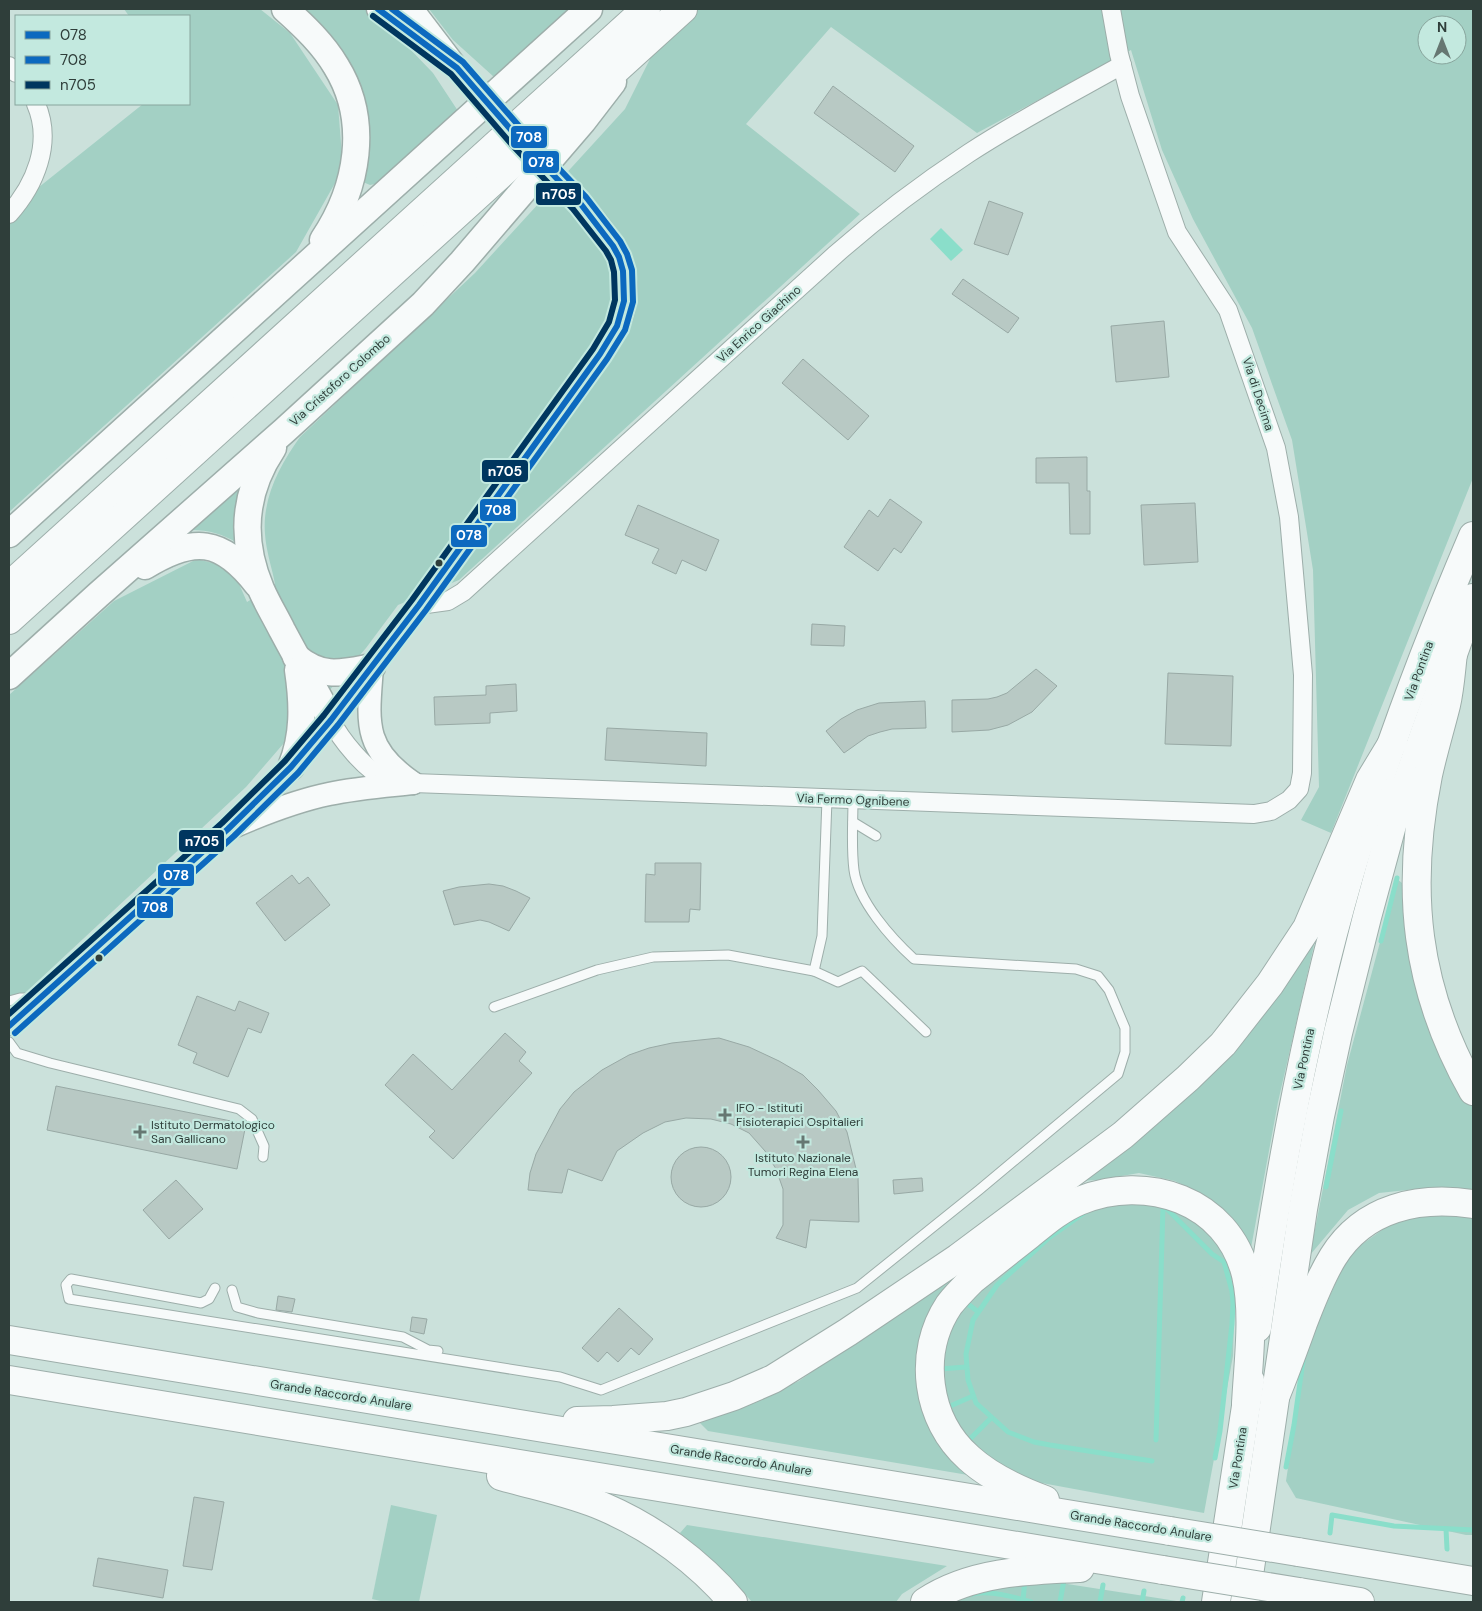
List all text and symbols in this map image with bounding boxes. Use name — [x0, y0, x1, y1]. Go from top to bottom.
legend — [15, 15, 190, 105]
north arrow — [1417, 15, 1467, 65]
text: N — [1437, 18, 1447, 36]
text: 078 — [60, 25, 87, 45]
text: 708 — [60, 50, 87, 70]
text: n705 — [60, 75, 96, 95]
line badge: 708 — [510, 125, 548, 149]
text: 708 — [516, 128, 542, 146]
line badge: 078 — [522, 150, 560, 174]
text: 078 — [528, 153, 554, 171]
line badge: n705 — [535, 182, 582, 206]
text: n705 — [542, 185, 576, 203]
street label: Via Enrico Giachino — [714, 282, 804, 366]
street label: Via Cristoforo Colombo — [286, 330, 394, 430]
street label: Via di Decima — [1239, 355, 1277, 433]
line badge: n705 — [481, 459, 529, 483]
text: n705 — [488, 462, 522, 480]
line badge: 708 — [479, 498, 517, 522]
text: 708 — [485, 501, 511, 519]
line badge: 078 — [450, 524, 488, 548]
text: 078 — [456, 526, 482, 544]
unlabelled marker — [434, 558, 444, 568]
street label: Via Pontina — [1401, 639, 1437, 703]
street label: Via Fermo Ognibene — [796, 790, 910, 810]
line badge: n705 — [178, 829, 225, 853]
text: n705 — [185, 832, 219, 850]
line badge: 078 — [157, 863, 195, 887]
text: 078 — [163, 866, 189, 884]
line badge: 708 — [136, 895, 174, 919]
text: 708 — [142, 898, 168, 916]
unlabelled marker — [94, 953, 104, 963]
street label: Via Pontina — [1290, 1027, 1318, 1091]
place label: IFO - Istituti Fisioterapici Ospitalieri — [736, 1100, 863, 1130]
marker: IFO - Istituti Fisioterapici Ospitalieri — [718, 1108, 732, 1122]
place label: Istituto Dermatologico San Gallicano — [151, 1117, 275, 1147]
marker: Istituto Dermatologico San Gallicano — [133, 1125, 147, 1139]
marker: Istituto Nazionale Tumori Regina Elena — [796, 1135, 810, 1149]
place label: Istituto Nazionale Tumori Regina Elena — [748, 1150, 858, 1180]
street label: Grande Raccordo Anulare — [269, 1376, 413, 1414]
street label: Via Pontina — [1225, 1426, 1251, 1490]
street label: Grande Raccordo Anulare — [669, 1441, 813, 1479]
street label: Grande Raccordo Anulare — [1069, 1507, 1213, 1545]

